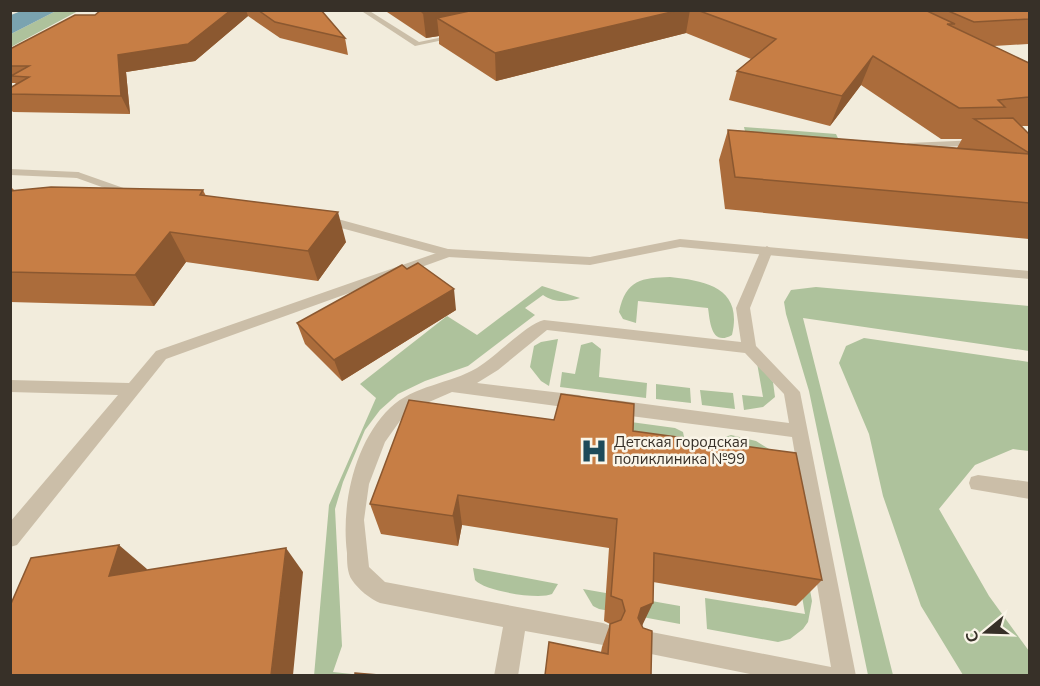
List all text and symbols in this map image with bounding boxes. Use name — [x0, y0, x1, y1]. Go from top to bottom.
place label: Детская городская поликлиника №99 — [614, 432, 748, 469]
hospital icon: Детская городская поликлиника №99 — [579, 436, 609, 466]
north arrow — [956, 602, 1016, 662]
text: С — [961, 628, 985, 645]

